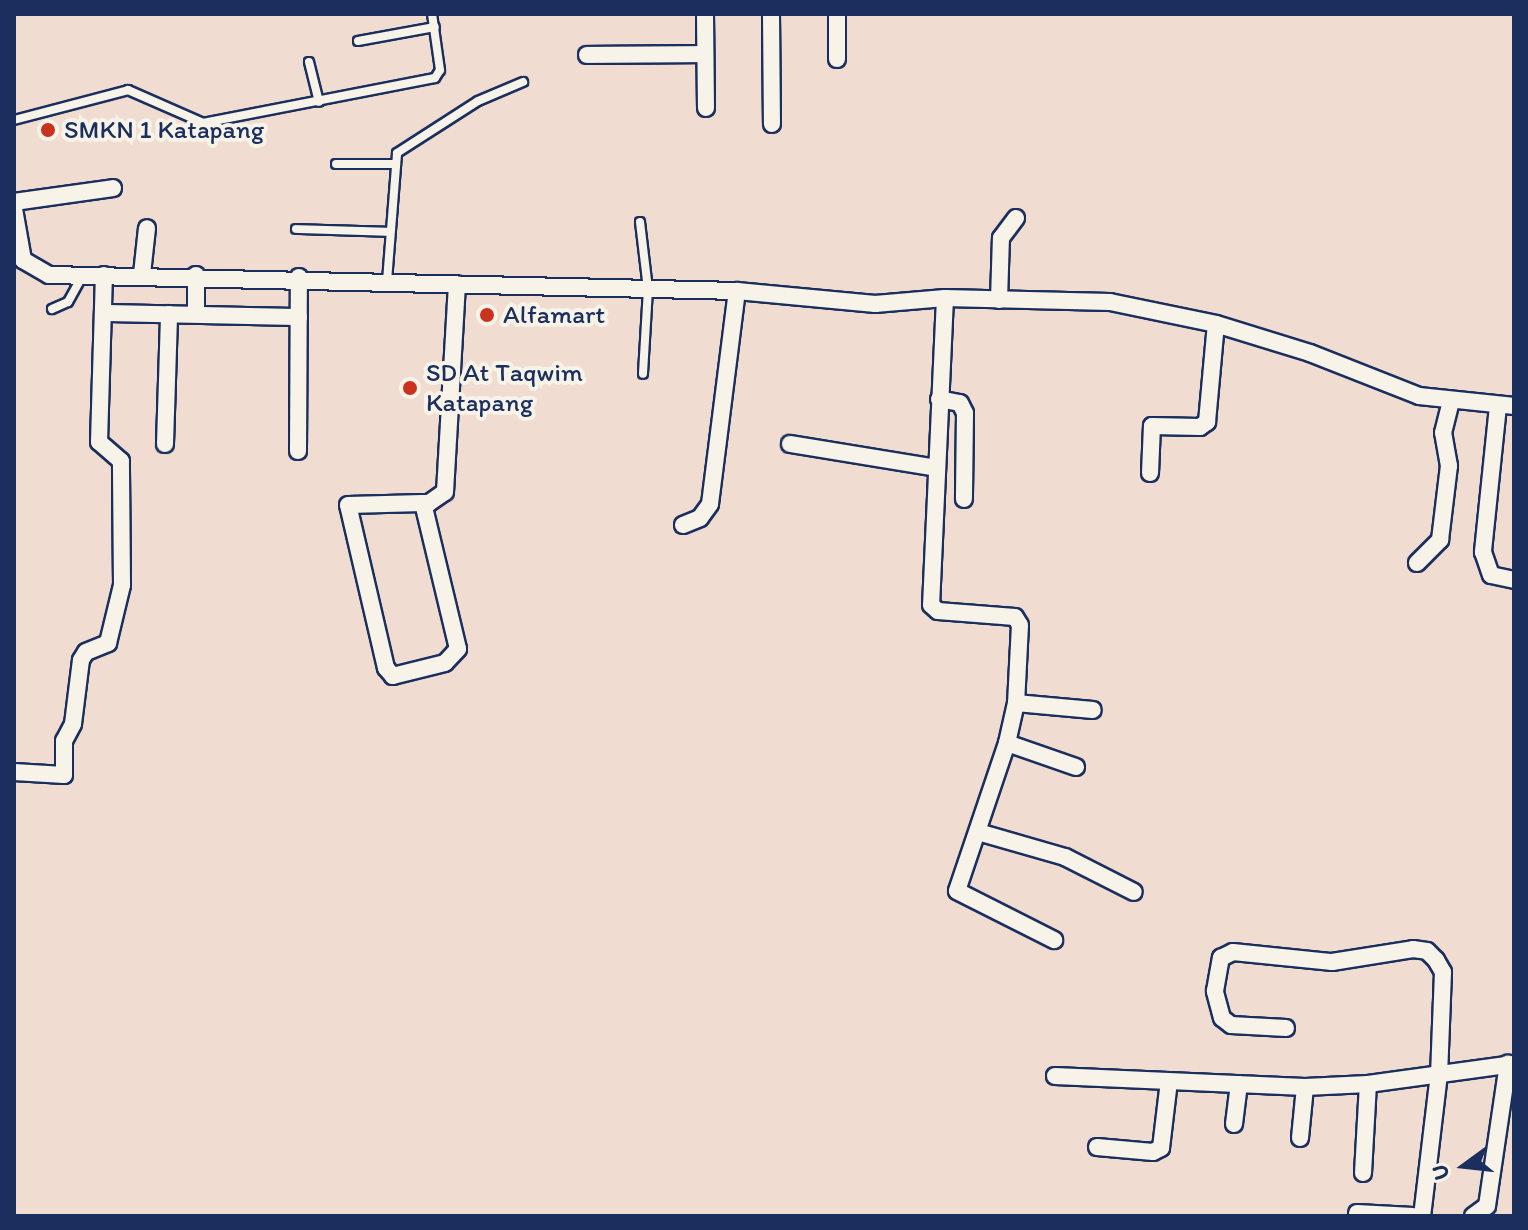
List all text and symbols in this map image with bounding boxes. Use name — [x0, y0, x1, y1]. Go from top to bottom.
place label: SMKN 1 Katapang — [64, 114, 265, 146]
marker: SMKN 1 Katapang — [39, 121, 57, 139]
place label: Alfamart — [503, 299, 605, 331]
marker: Alfamart — [478, 306, 496, 324]
place label: SD At Taqwim Katapang — [426, 357, 580, 418]
marker: SD At Taqwim Katapang — [401, 379, 419, 397]
north arrow — [1424, 1126, 1504, 1206]
text: U — [1425, 1162, 1455, 1183]

